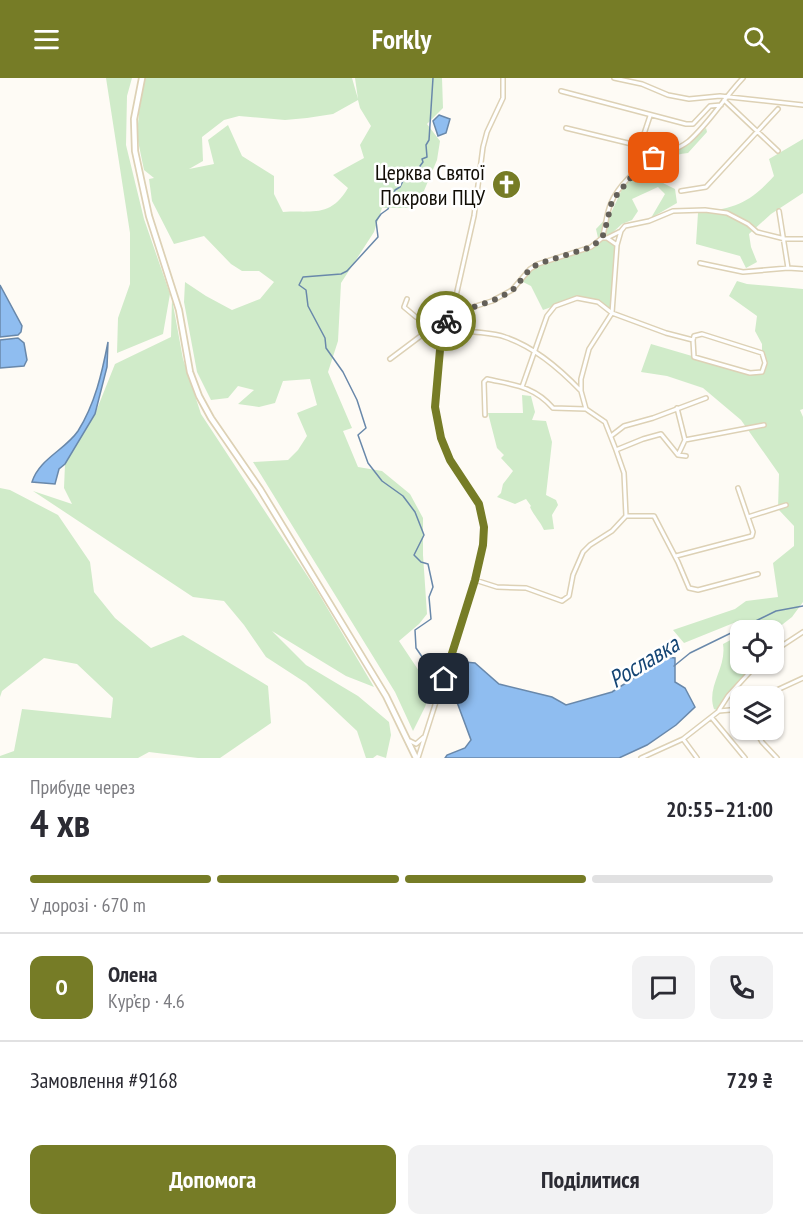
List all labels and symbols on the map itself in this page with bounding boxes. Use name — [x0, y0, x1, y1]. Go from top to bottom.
pin — [628, 132, 679, 183]
place label: Церква Святої Покрови ПЦУ — [375, 158, 485, 211]
church icon: Церква Святої Покрови ПЦУ — [490, 169, 522, 201]
courier — [416, 291, 476, 351]
water label: Рославка — [603, 628, 686, 695]
pin — [418, 653, 469, 704]

